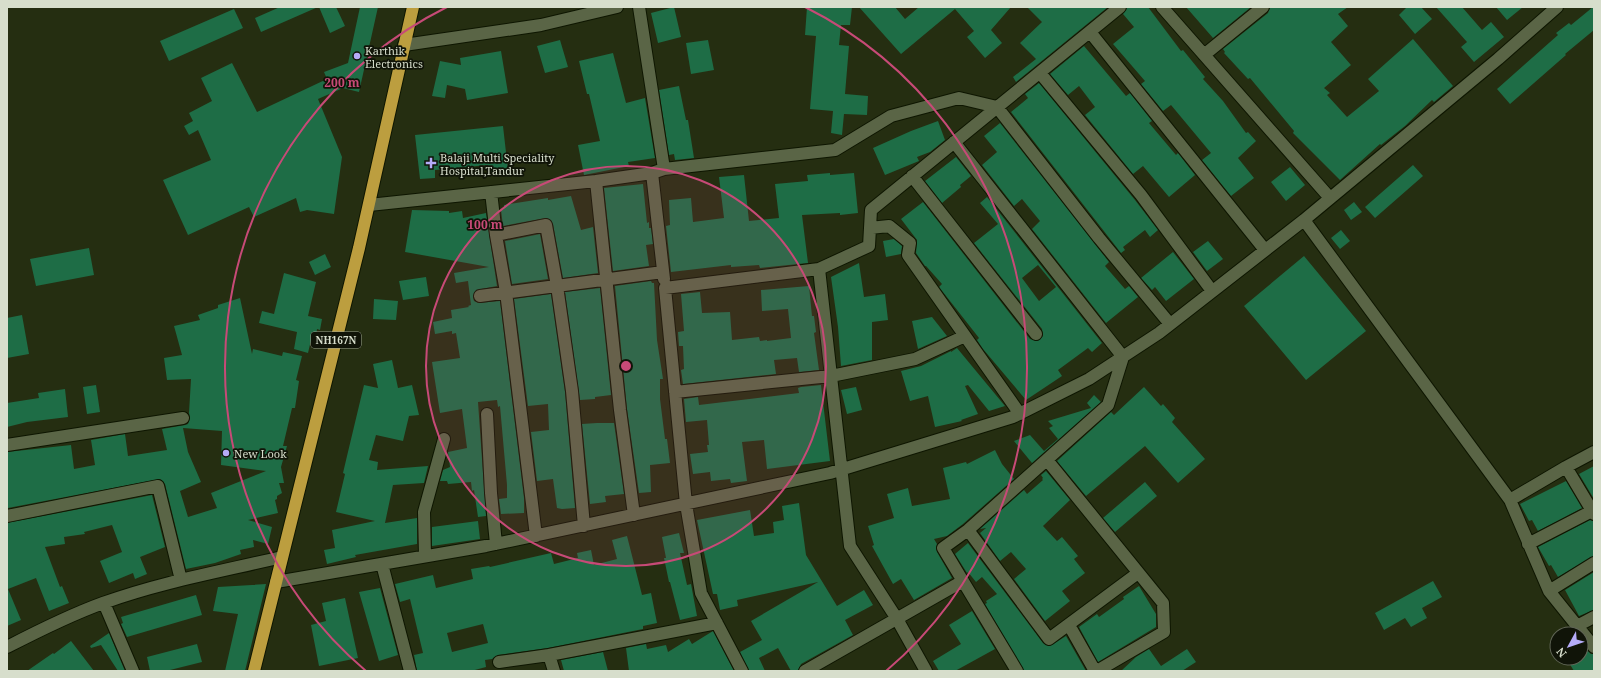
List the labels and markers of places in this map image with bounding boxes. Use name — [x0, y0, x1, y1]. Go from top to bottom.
place label: Karthik Electronics — [365, 43, 423, 71]
marker: Karthik Electronics — [352, 51, 362, 61]
place label: Balaji Multi Speciality Hospital,Tandur — [440, 150, 555, 178]
marker: Balaji Multi Speciality Hospital,Tandur — [425, 157, 437, 169]
centre of rings — [619, 359, 633, 373]
place label: New Look — [234, 446, 287, 461]
marker: New Look — [221, 448, 231, 458]

